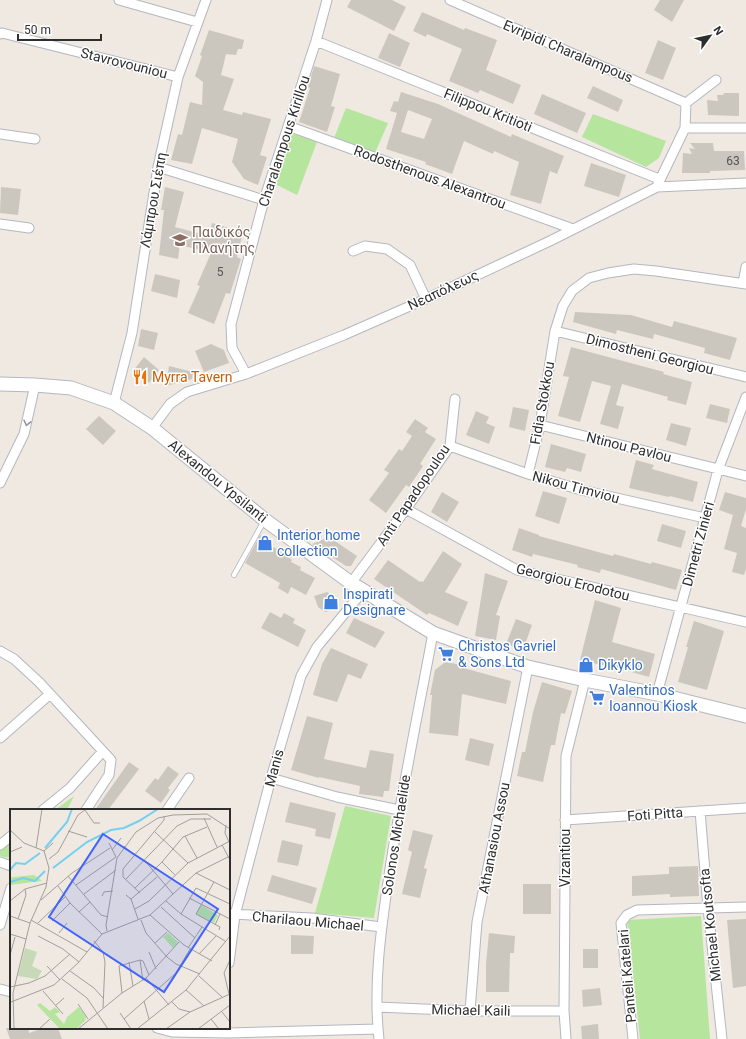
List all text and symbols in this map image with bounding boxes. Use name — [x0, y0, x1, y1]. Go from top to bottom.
scale bar — [18, 16, 101, 42]
street label: Evripidi Charalampous — [501, 16, 635, 86]
north arrow — [690, 16, 730, 56]
text: 50 m — [24, 23, 51, 37]
text: N — [710, 24, 726, 38]
street label: Stavrovouniou — [79, 44, 169, 82]
street label: Charalampous Kirillou — [255, 73, 313, 209]
street label: Filippou Kritioti — [442, 85, 534, 135]
street label: Rodosthenous Alexantrou — [352, 142, 508, 212]
street label: Λάμπρου Σιέπη — [137, 151, 169, 249]
house number: 63 — [726, 154, 740, 168]
place label: Παιδικός Πλανήτης — [192, 224, 255, 256]
school or university icon: Παιδικός Πλανήτης — [171, 231, 189, 249]
house number: 5 — [217, 265, 224, 279]
street label: Νεαπόλεως — [405, 267, 481, 313]
street label: Dimostheni Georgiou — [585, 330, 715, 378]
street label: Fidia Stokkou — [527, 360, 557, 446]
restaurant icon: Myrra Tavern — [131, 368, 149, 386]
place label: Myrra Tavern — [152, 369, 233, 385]
one-way arrow — [23, 420, 31, 426]
street label: Ntinou Pavlou — [585, 429, 673, 465]
street label: Alexandou Ypsilanti — [165, 436, 271, 526]
street label: Anti Papadopoulou — [373, 441, 453, 549]
street label: Nikou Timviou — [531, 468, 621, 506]
street label: Dimetri Zinieri — [679, 500, 717, 588]
place label: Interior home collection — [277, 527, 360, 559]
shop icon: Interior home collection — [256, 534, 274, 552]
street label: Georgiou Erodotou — [515, 560, 631, 604]
place label: Inspirati Designare — [343, 586, 406, 618]
shop icon: Inspirati Designare — [322, 593, 340, 611]
place label: Christos Gavriel & Sons Ltd — [458, 638, 556, 670]
supermarket icon: Christos Gavriel & Sons Ltd — [437, 645, 455, 663]
shop icon: Dikyklo — [577, 656, 595, 674]
place label: Dikyklo — [598, 657, 643, 673]
place label: Valentinos Ioannou Kiosk — [609, 682, 698, 714]
supermarket icon: Valentinos Ioannou Kiosk — [588, 689, 606, 707]
street label: Manis — [261, 747, 287, 789]
street label: Solonos Michaelide — [379, 774, 413, 896]
street label: Athanasiou Assou — [475, 781, 513, 895]
street label: Foti Pitta — [626, 804, 684, 824]
inset map — [10, 809, 230, 1029]
street label: Vizantiou — [557, 829, 573, 887]
street label: Michael Koutsofta — [696, 868, 724, 982]
street label: Charilaou Michael — [252, 908, 364, 934]
street label: Panteli Katelari — [615, 928, 639, 1024]
street label: Michael Kaili — [431, 1001, 511, 1019]

